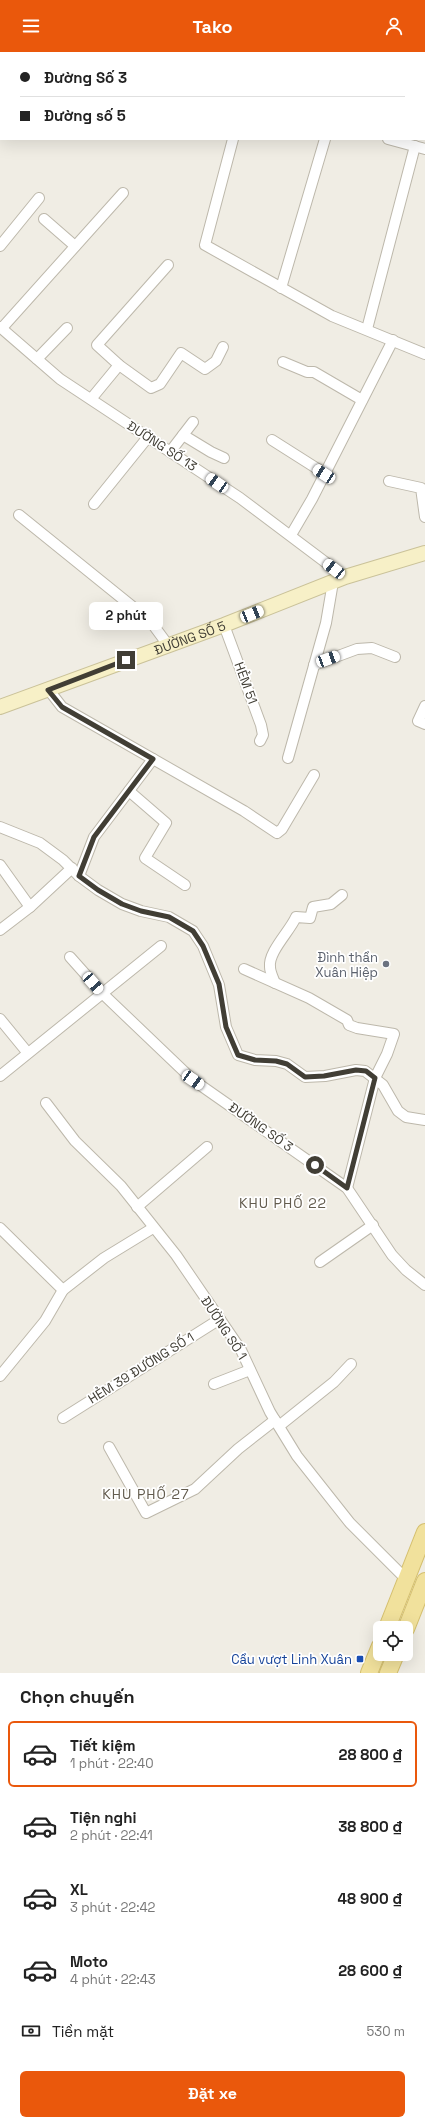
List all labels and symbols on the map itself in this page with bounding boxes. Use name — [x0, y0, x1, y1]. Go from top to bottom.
street label: ĐƯỜNG SỐ 13 — [124, 416, 201, 475]
car — [311, 462, 337, 486]
car — [204, 471, 230, 495]
car — [321, 557, 347, 581]
callout: 2 phút — [89, 602, 163, 630]
car — [239, 604, 265, 624]
street label: ĐƯỜNG SỐ 5 — [152, 617, 228, 658]
car — [315, 649, 341, 669]
route end — [117, 651, 135, 669]
street label: HẺM 51 — [231, 660, 261, 706]
place label: Đình thần Xuân Hiệp — [315, 949, 378, 981]
marker: Đình thần Xuân Hiệp — [381, 959, 391, 969]
car — [81, 970, 105, 996]
car — [180, 1068, 206, 1092]
street label: ĐƯỜNG SỐ 3 — [226, 1098, 297, 1155]
route start — [306, 1156, 324, 1174]
district label: KHU PHỐ 22 — [239, 1194, 327, 1212]
street label: ĐƯỜNG SỐ 1 — [197, 1293, 252, 1363]
street label: HẺM 39 ĐƯỜNG SỐ 1 — [84, 1328, 197, 1407]
district label: KHU PHỐ 27 — [102, 1485, 190, 1503]
place label: Cầu vượt Linh Xuân — [231, 1651, 352, 1668]
marker: Cầu vượt Linh Xuân — [355, 1654, 365, 1664]

